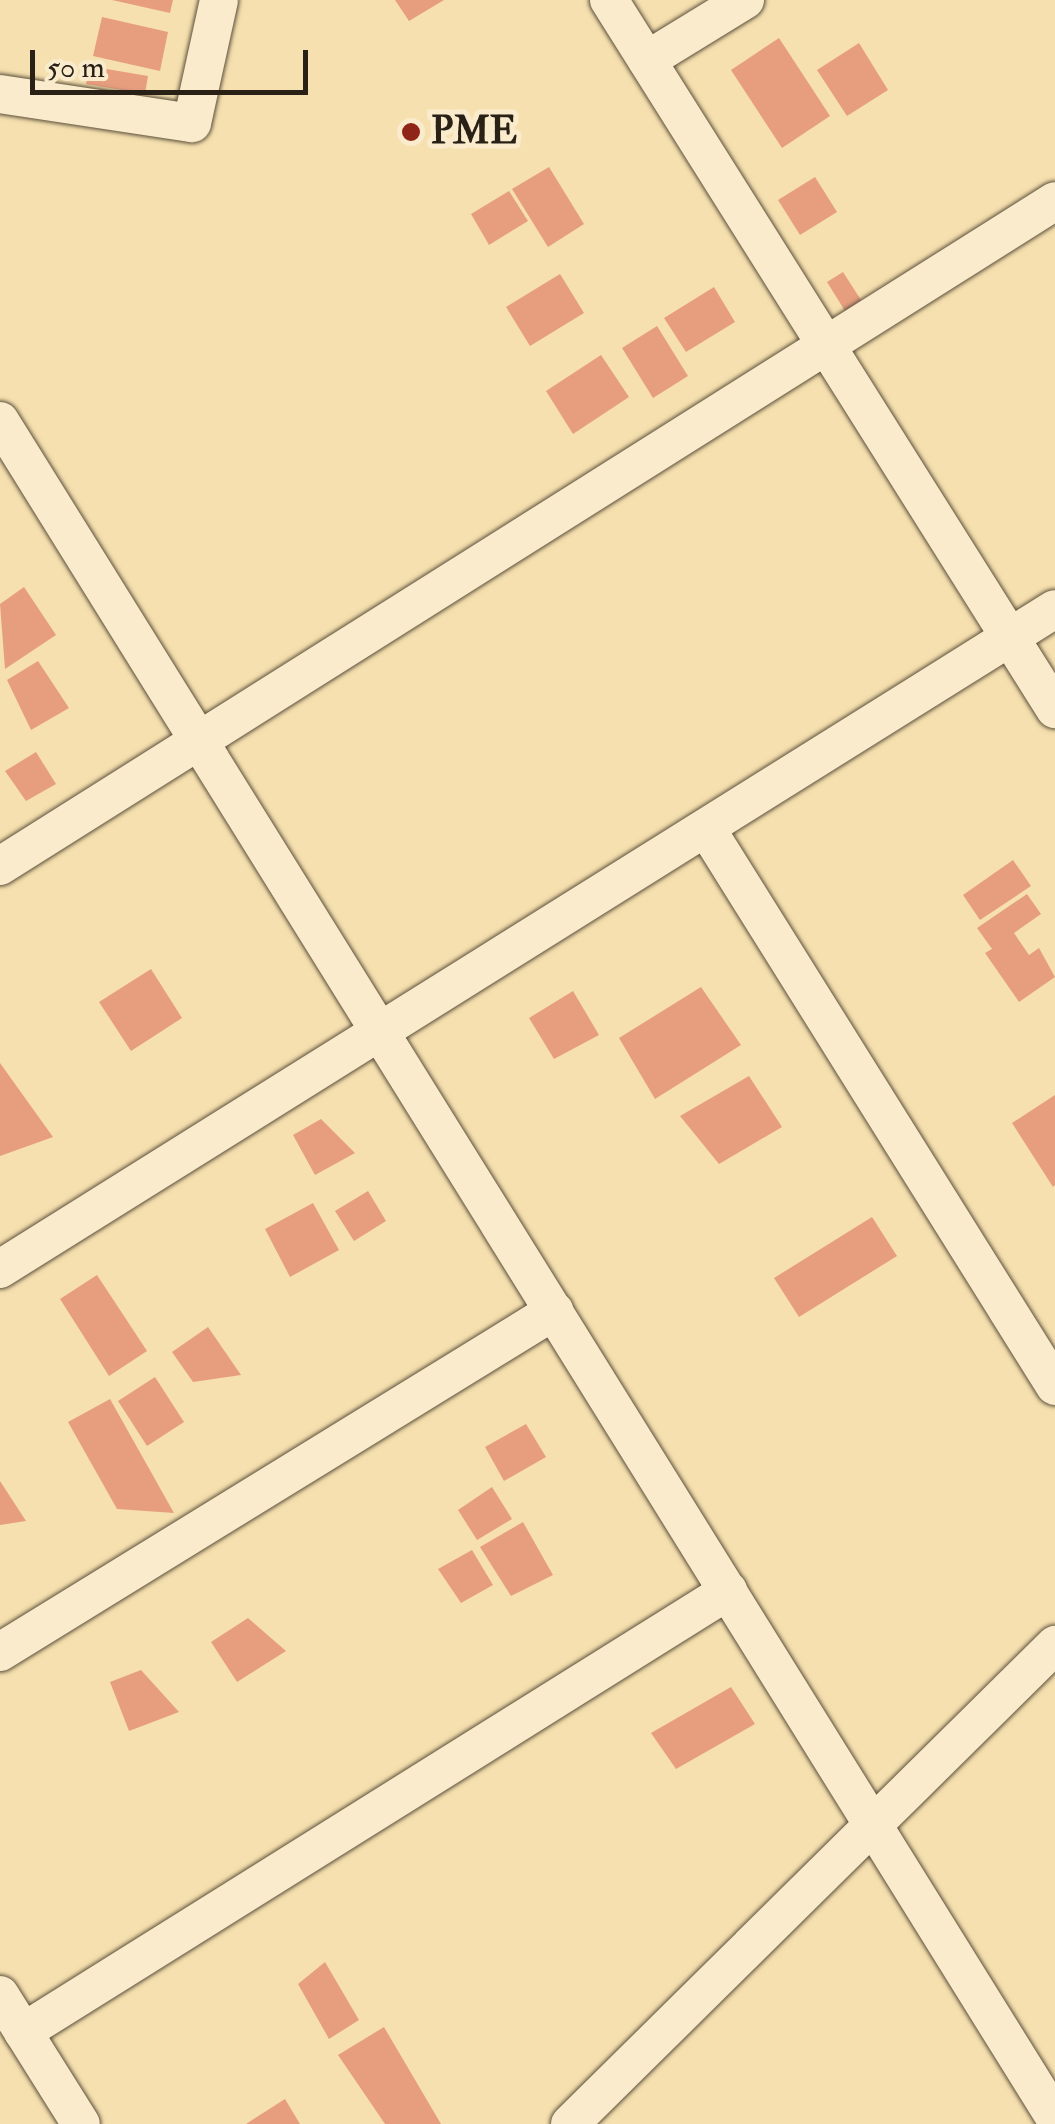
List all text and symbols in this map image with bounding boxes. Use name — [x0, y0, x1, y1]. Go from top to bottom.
scale bar — [35, 30, 312, 92]
text: 50 m — [47, 49, 105, 86]
place label: PME — [431, 109, 517, 155]
marker: PME — [400, 121, 422, 143]

